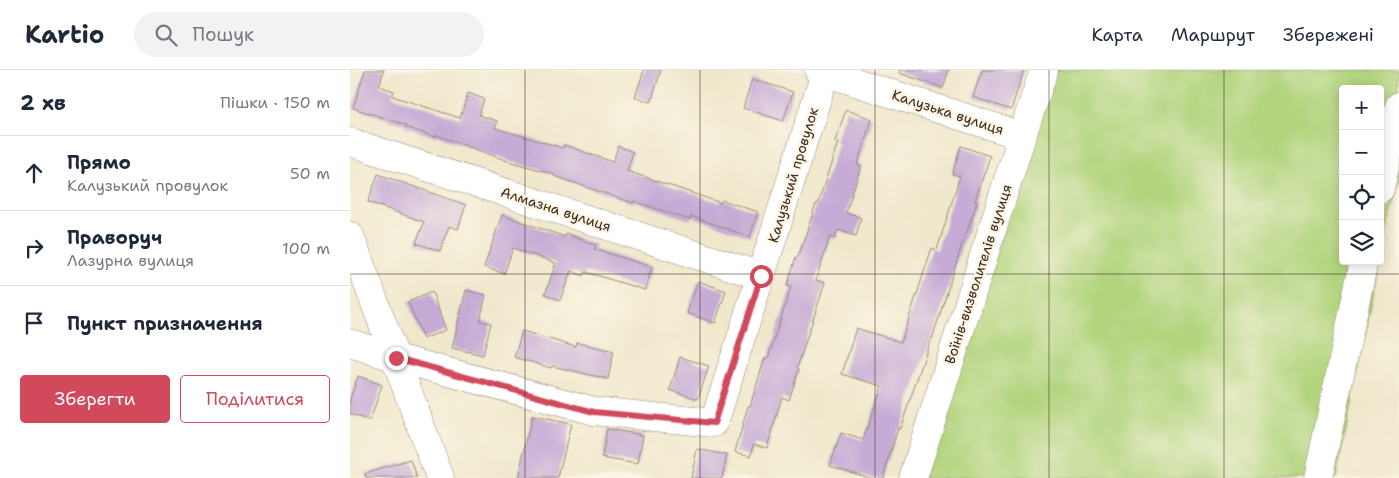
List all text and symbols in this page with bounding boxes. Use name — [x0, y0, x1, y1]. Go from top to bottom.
search box — [134, 12, 484, 57]
text: Kartio — [25, 19, 104, 51]
icon: search — [152, 21, 180, 49]
text: Пошук — [192, 22, 254, 47]
text: Карта — [1091, 23, 1143, 47]
text: Маршрут — [1171, 23, 1255, 47]
text: Збережені — [1283, 23, 1374, 47]
street label: Калузька вулиця — [890, 85, 1006, 139]
map controls — [1339, 85, 1384, 265]
button: + — [1339, 85, 1384, 130]
text: 2 хв — [20, 89, 66, 117]
text: Пішки · 150 m — [220, 92, 330, 113]
street label: Калузький провулок — [764, 104, 822, 245]
button: − — [1339, 130, 1384, 175]
text: Прямо — [67, 150, 131, 175]
icon: ahead — [20, 159, 48, 187]
text: 50 m — [290, 163, 330, 184]
text: Калузький провулок — [67, 175, 228, 196]
button: locate — [1339, 175, 1384, 220]
street label: Воїнів-визволителів вулиця — [940, 182, 1016, 366]
street label: Алмазна вулиця — [499, 183, 613, 235]
button: layers — [1339, 220, 1384, 265]
text: Праворуч — [67, 225, 162, 250]
icon: right — [20, 234, 48, 262]
text: 100 m — [282, 238, 330, 259]
text: Лазурна вулиця — [67, 250, 194, 271]
route start — [750, 265, 773, 288]
icon: arrive — [20, 309, 48, 337]
text: Пункт призначення — [67, 311, 263, 336]
route end — [385, 347, 408, 370]
button: Зберегти — [20, 375, 170, 423]
button: Поділитися — [180, 375, 330, 423]

